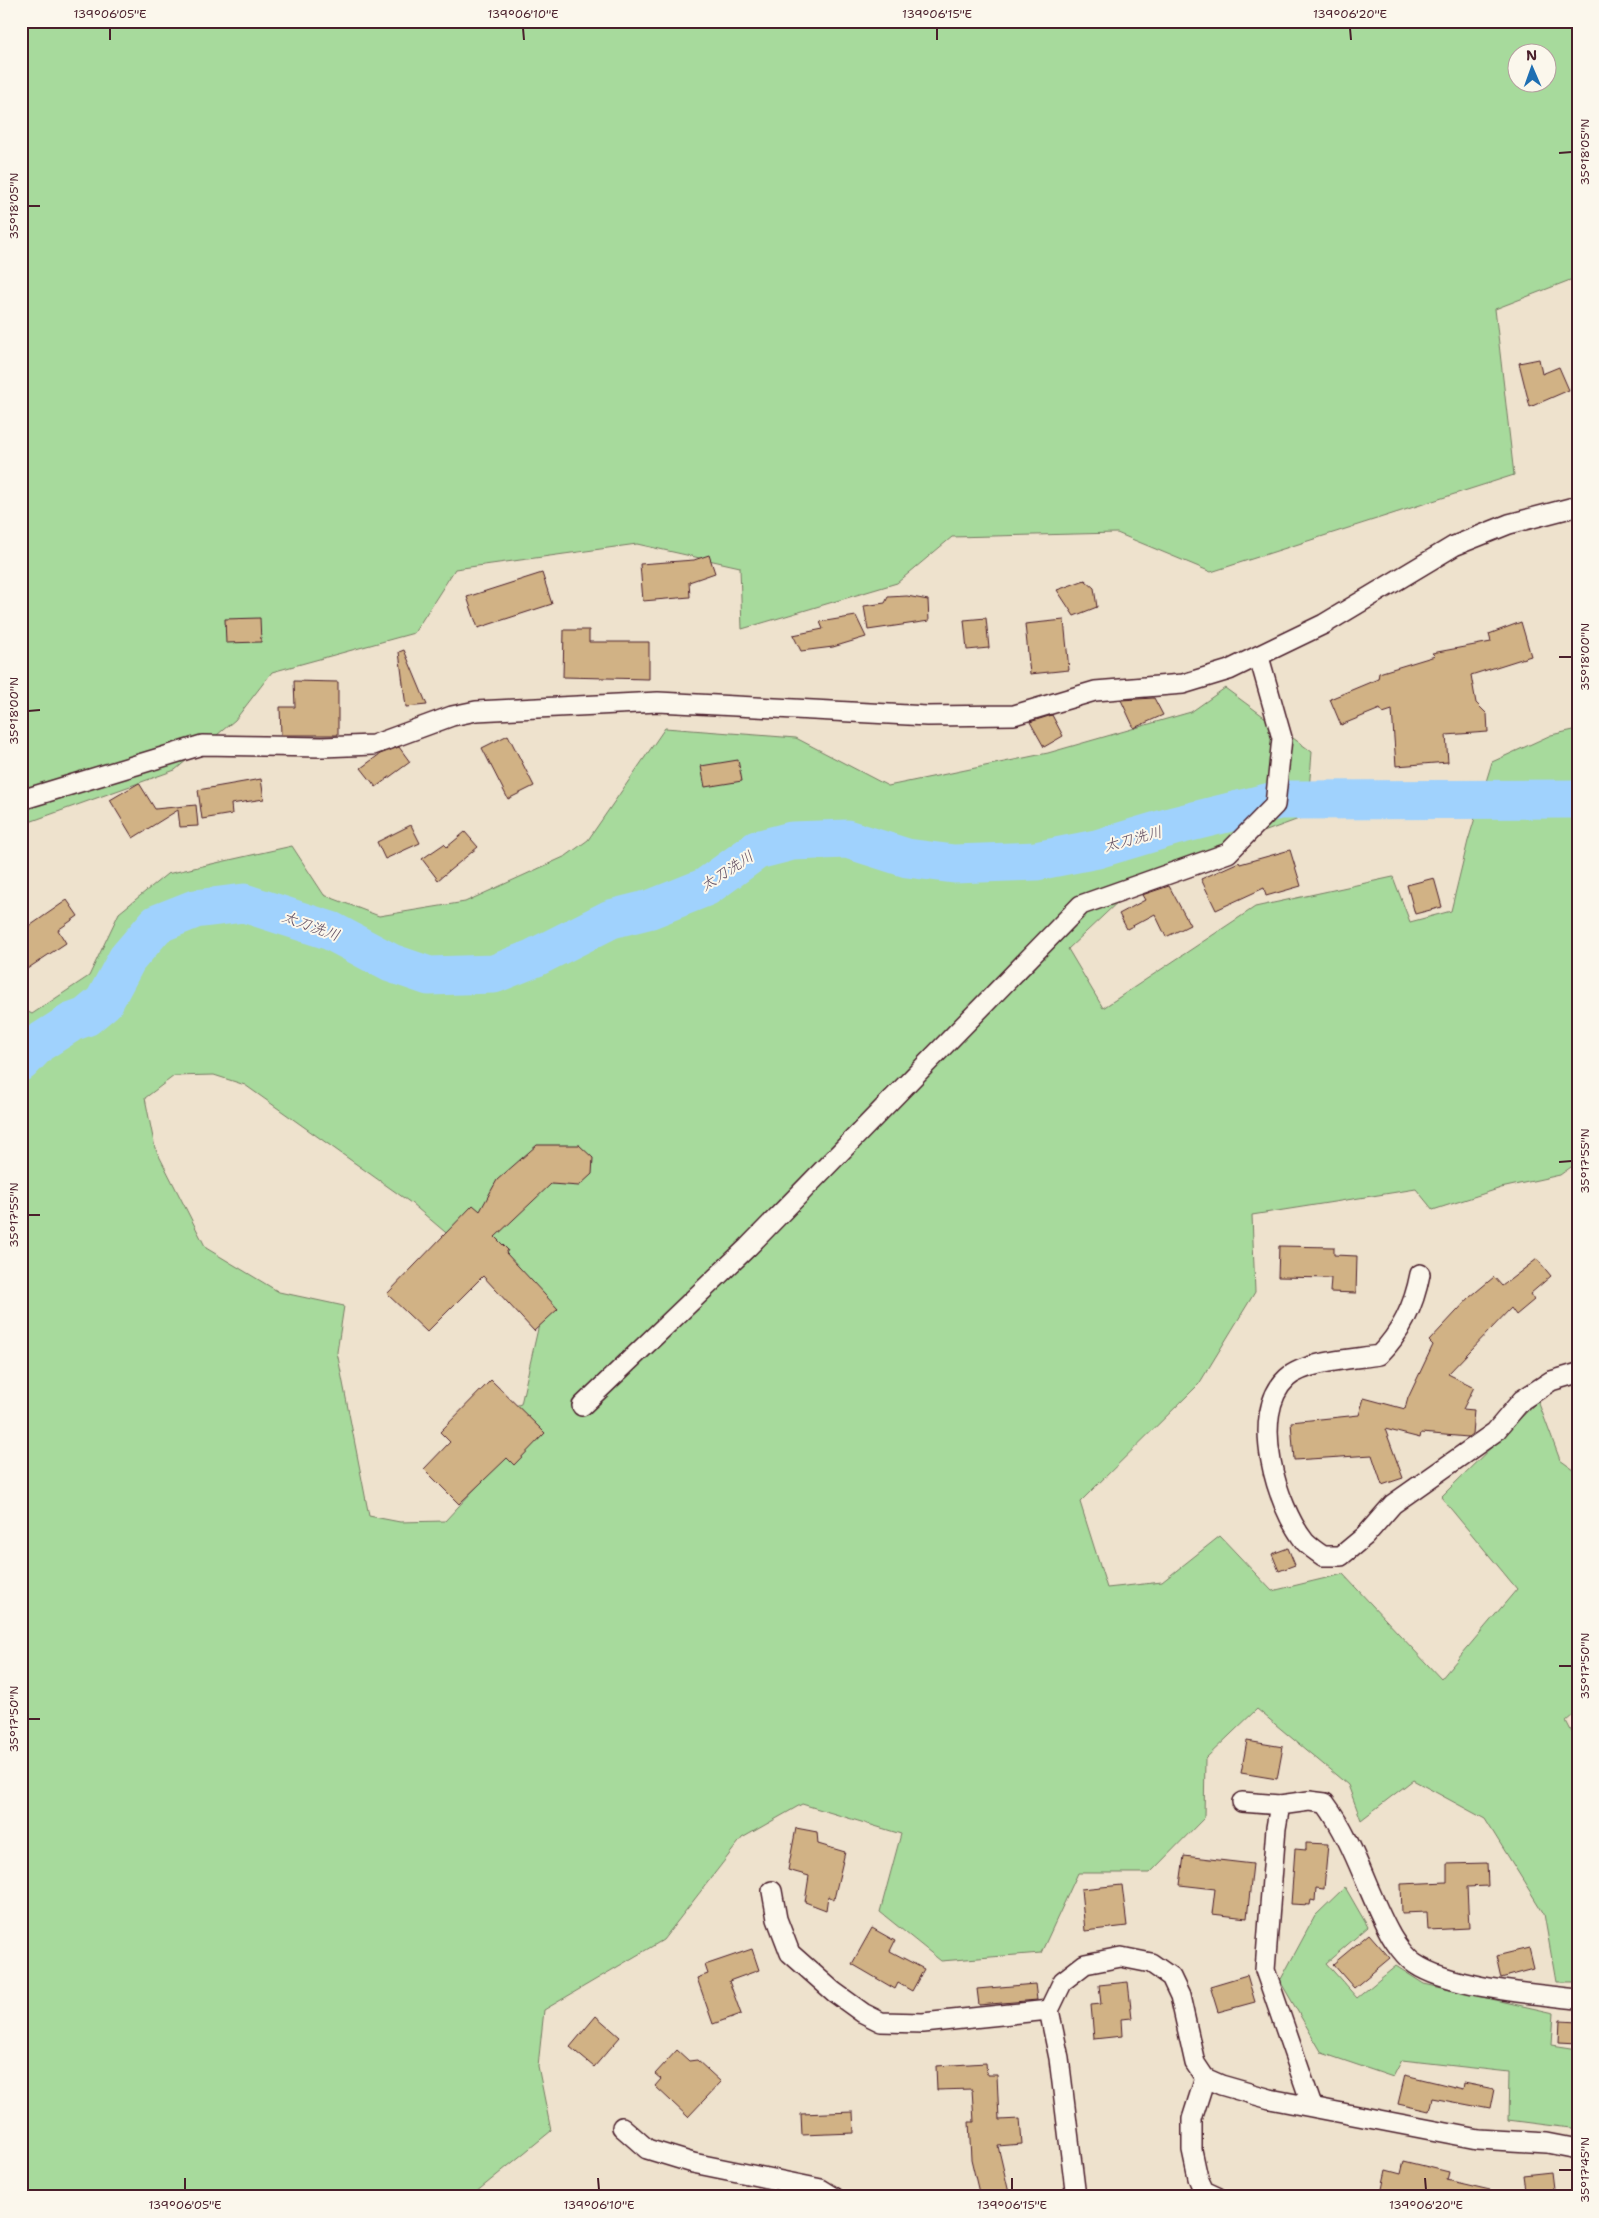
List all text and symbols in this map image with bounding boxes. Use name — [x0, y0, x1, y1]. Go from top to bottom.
text: 139°06'05"E — [73, 6, 147, 22]
text: 139°06'10"E — [487, 6, 559, 22]
text: 139°06'15"E — [902, 6, 972, 22]
text: 139°06'20"E — [1313, 6, 1387, 22]
north arrow — [1506, 42, 1556, 92]
text: N — [1526, 46, 1537, 64]
text: 35°18'05"N — [1577, 119, 1593, 185]
text: 35°18'05"N — [6, 173, 22, 239]
text: 35°18'00"N — [1577, 623, 1593, 691]
text: 35°18'00"N — [6, 677, 22, 745]
water label: 太刀洗川 — [1101, 822, 1165, 856]
water label: 太刀洗川 — [696, 846, 758, 896]
water label: 太刀洗川 — [279, 906, 343, 946]
text: 35°17'55"N — [1577, 1128, 1593, 1194]
text: 35°17'55"N — [6, 1182, 22, 1248]
text: 35°17'50"N — [1577, 1632, 1593, 1700]
text: 35°17'50"N — [6, 1685, 22, 1753]
text: 35°17'45"N — [1577, 2137, 1593, 2203]
text: 139°06'05"E — [148, 2197, 222, 2213]
text: 139°06'10"E — [563, 2197, 635, 2213]
text: 139°06'15"E — [977, 2197, 1047, 2213]
text: 139°06'20"E — [1389, 2197, 1463, 2213]

